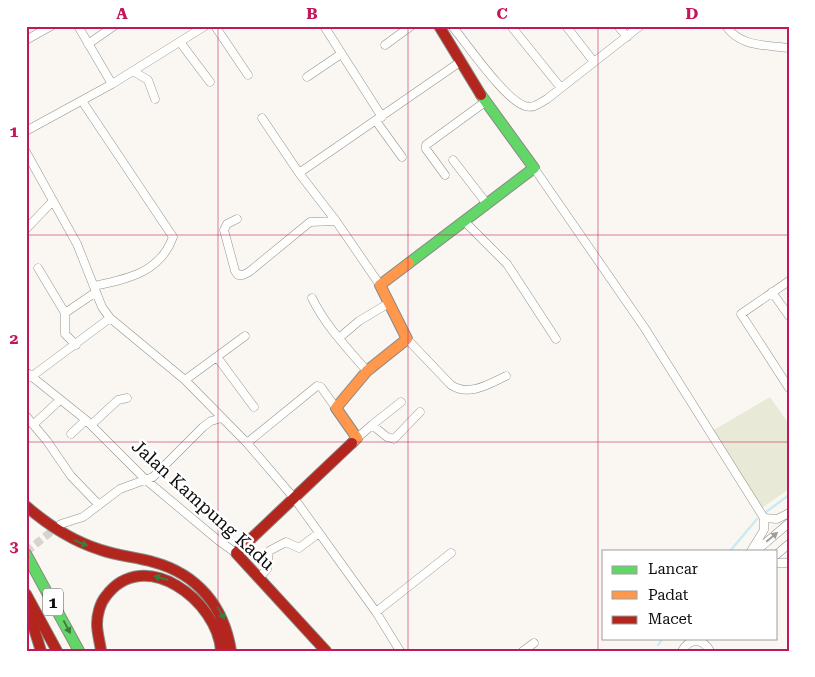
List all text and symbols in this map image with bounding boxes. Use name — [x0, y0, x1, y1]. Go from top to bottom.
text: A — [116, 4, 128, 23]
text: B — [306, 4, 318, 23]
text: C — [496, 4, 508, 23]
text: D — [686, 4, 699, 23]
text: 1 — [10, 122, 19, 141]
text: 2 — [10, 329, 19, 348]
street label: Jalan Kampung Kadu — [128, 435, 279, 574]
one-way arrow — [766, 531, 778, 543]
text: 3 — [10, 537, 19, 556]
one-way arrow — [73, 540, 88, 547]
legend — [602, 550, 778, 640]
text: Lancar — [648, 560, 698, 578]
one-way arrow — [153, 573, 168, 581]
text: Padat — [648, 586, 689, 604]
road number: 1 — [43, 588, 63, 616]
one-way arrow — [216, 606, 225, 619]
text: Macet — [648, 610, 693, 628]
one-way arrow — [62, 621, 71, 634]

